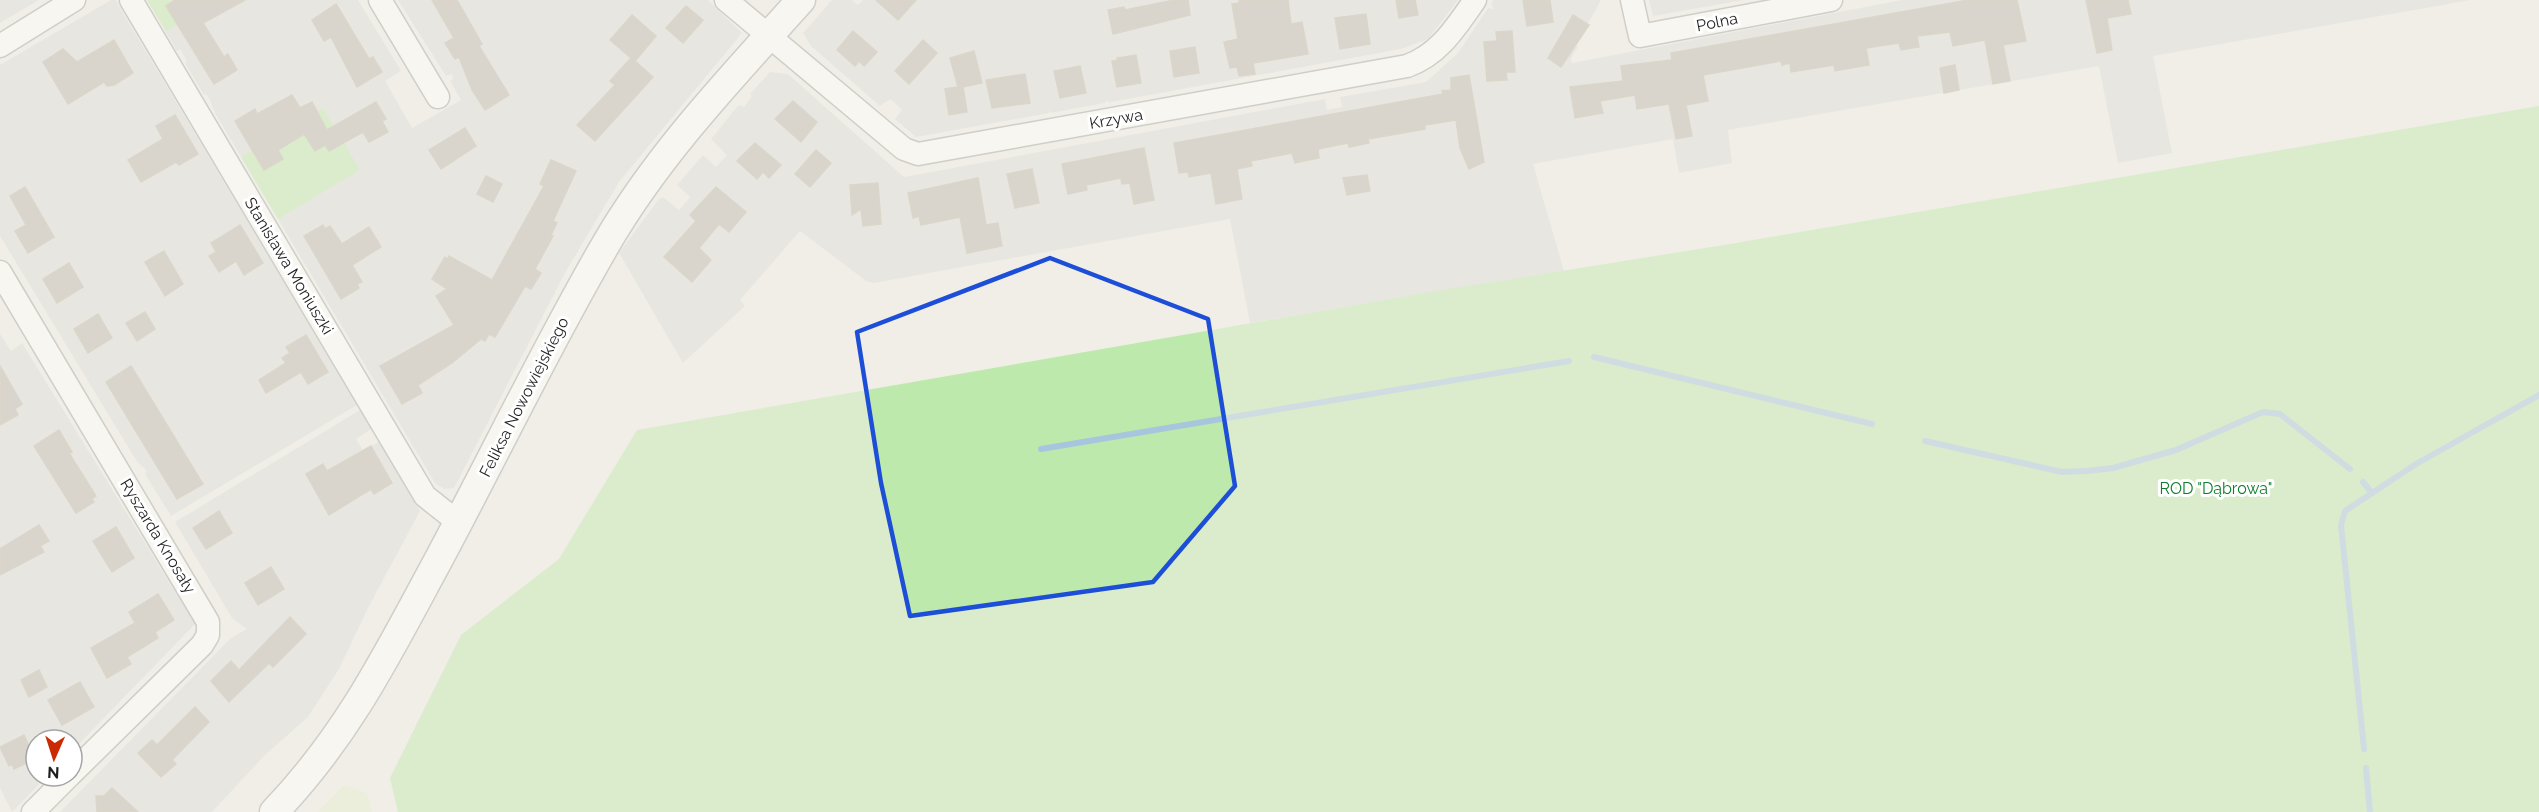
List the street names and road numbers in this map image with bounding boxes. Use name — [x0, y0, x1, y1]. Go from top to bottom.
street label: Polna — [1695, 9, 1739, 35]
street label: Krzywa — [1088, 105, 1144, 133]
street label: Stanisława Moniuszki — [241, 194, 337, 338]
street label: Feliksa Nowowiejskiego — [475, 314, 573, 480]
street label: Ryszarda Knosały — [116, 475, 200, 597]

